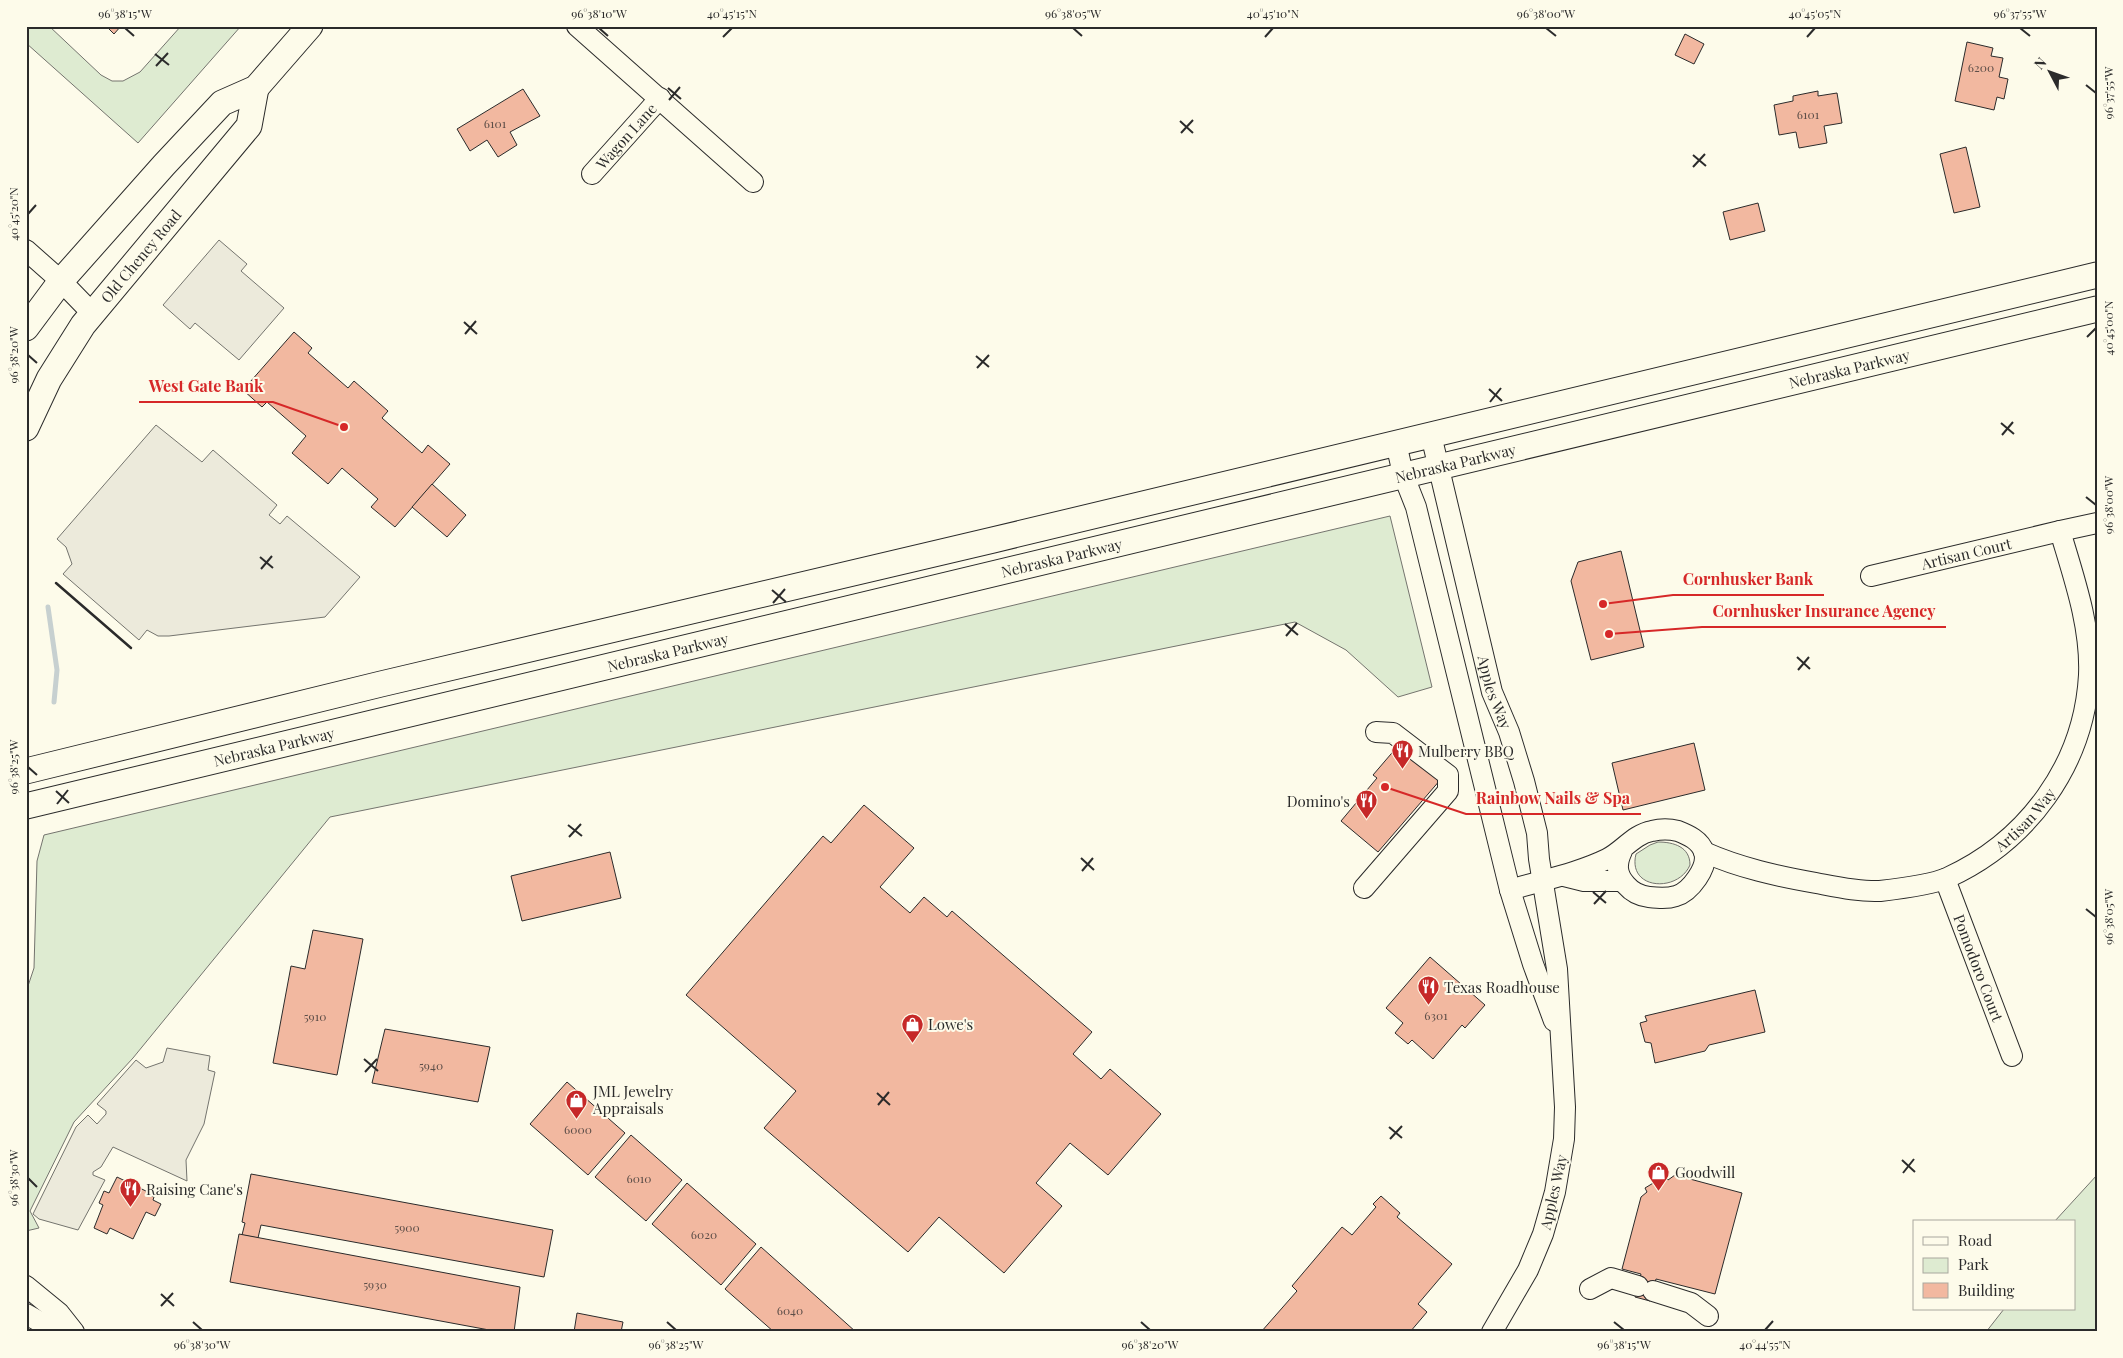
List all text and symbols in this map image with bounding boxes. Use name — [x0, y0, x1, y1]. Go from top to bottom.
text: 96°38'15"W — [98, 5, 152, 21]
text: 96°38'10"W — [571, 5, 627, 21]
text: 40°45'15"N — [707, 5, 758, 21]
text: 96°38'05"W — [1045, 5, 1101, 21]
text: 40°45'10"N — [1247, 5, 1300, 21]
text: 96°38'00"W — [1517, 5, 1575, 21]
text: 40°45'05"N — [1789, 5, 1842, 21]
text: 96°37'55"W — [1994, 5, 2047, 21]
north arrow — [2026, 48, 2076, 98]
text: N — [2029, 53, 2050, 73]
house number: 6200 — [1968, 59, 1994, 75]
text: 96°37'55"W — [2100, 66, 2116, 119]
street label: Wagon Lane — [591, 99, 661, 174]
house number: 6101 — [1797, 106, 1820, 122]
house number: 6101 — [484, 115, 507, 131]
text: 40°45'20"N — [5, 187, 21, 241]
street label: Old Cheney Road — [96, 205, 186, 307]
text: 40°45'00"N — [2100, 300, 2116, 355]
text: 96°38'20"W — [5, 326, 21, 384]
street label: Nebraska Parkway — [1787, 344, 1912, 393]
callout: West Gate Bank — [139, 371, 273, 402]
text: West Gate Bank — [148, 375, 264, 396]
street label: Nebraska Parkway — [1393, 439, 1518, 487]
text: 96°38'00"W — [2100, 476, 2116, 534]
street label: Nebraska Parkway — [999, 533, 1124, 582]
street label: Artisan Court — [1918, 533, 2014, 574]
callout: Cornhusker Bank — [1673, 564, 1824, 595]
text: Cornhusker Bank — [1683, 568, 1814, 589]
callout: Cornhusker Insurance Agency — [1702, 596, 1946, 627]
text: Cornhusker Insurance Agency — [1712, 600, 1936, 621]
street label: Nebraska Parkway — [605, 628, 731, 676]
street label: Apples Way — [1473, 652, 1517, 732]
street label: Nebraska Parkway — [212, 722, 337, 771]
text: 96°38'25"W — [5, 739, 21, 794]
restaurant icon: Mulberry BBQ — [1390, 739, 1414, 770]
place label: Mulberry BBQ — [1418, 741, 1515, 761]
callout: Rainbow Nails & Spa — [1466, 783, 1641, 814]
street label: Artisan Way — [1990, 784, 2060, 856]
text: Rainbow Nails & Spa — [1476, 787, 1631, 808]
restaurant icon: Domino's — [1354, 789, 1378, 820]
place label: Domino's — [1287, 791, 1350, 811]
text: 96°38'05"W — [2100, 889, 2116, 945]
street label: Pomodoro Court — [1949, 911, 2008, 1025]
restaurant icon: Texas Roadhouse — [1416, 975, 1440, 1006]
place label: Texas Roadhouse — [1444, 977, 1560, 997]
house number: 6301 — [1424, 1007, 1448, 1023]
house number: 5910 — [304, 1008, 326, 1024]
shop icon: Lowe's — [900, 1012, 924, 1043]
place label: Lowe's — [928, 1014, 973, 1034]
house number: 5940 — [419, 1057, 443, 1073]
place label: JML Jewelry Appraisals — [592, 1081, 674, 1118]
shop icon: JML Jewelry Appraisals — [565, 1088, 589, 1119]
house number: 6000 — [564, 1121, 592, 1137]
text: 96°38'30"W — [5, 1150, 21, 1206]
street label: Apples Way — [1534, 1152, 1571, 1232]
shop icon: Goodwill — [1647, 1160, 1671, 1191]
place label: Goodwill — [1675, 1162, 1735, 1182]
house number: 6010 — [626, 1170, 652, 1186]
restaurant icon: Raising Cane's — [118, 1177, 142, 1208]
place label: Raising Cane's — [146, 1179, 243, 1199]
house number: 5900 — [394, 1219, 420, 1235]
legend — [1913, 1220, 2076, 1310]
house number: 6020 — [691, 1226, 717, 1242]
text: Road — [1958, 1230, 1992, 1250]
text: Park — [1958, 1254, 1990, 1274]
house number: 5930 — [363, 1276, 387, 1292]
text: Building — [1958, 1280, 2015, 1300]
house number: 6040 — [777, 1302, 803, 1318]
text: 96°38'30"W — [174, 1336, 230, 1352]
text: 96°38'25"W — [649, 1336, 704, 1352]
text: 96°38'20"W — [1121, 1336, 1179, 1352]
text: 96°38'15"W — [1597, 1336, 1651, 1352]
text: 40°44'55"N — [1739, 1336, 1791, 1352]

